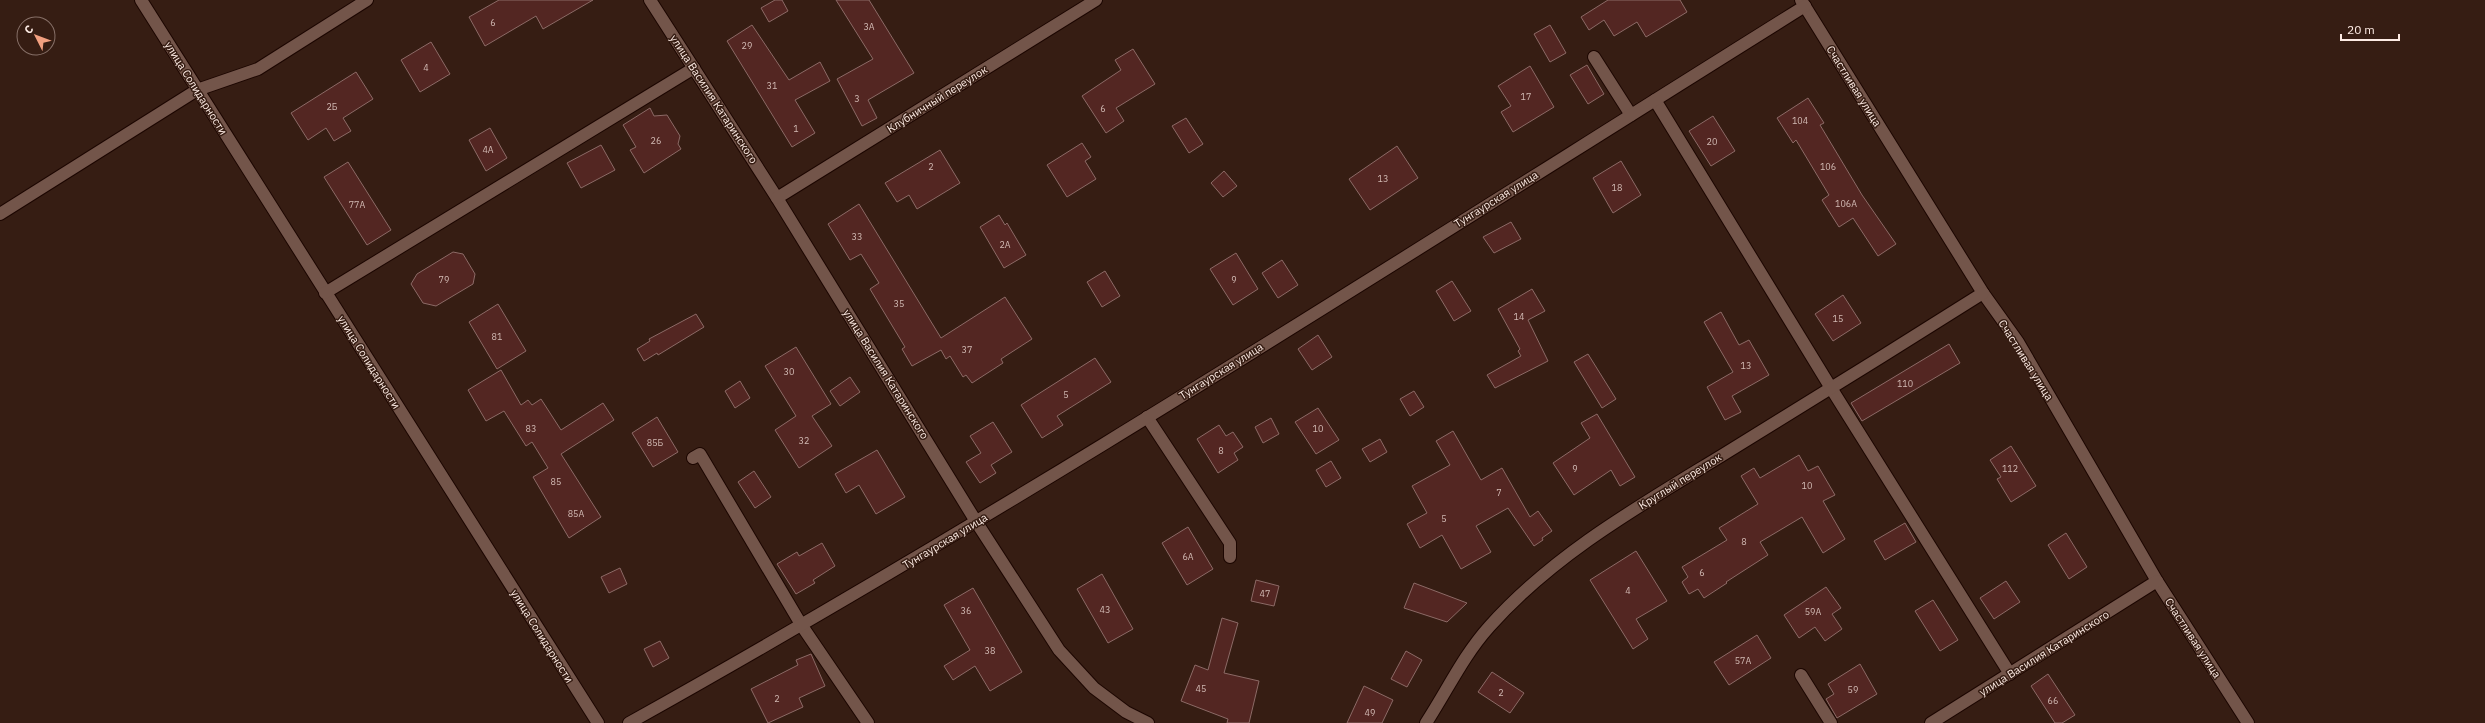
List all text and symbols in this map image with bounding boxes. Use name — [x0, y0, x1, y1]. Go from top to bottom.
north arrow — [16, 16, 56, 56]
scale bar — [2341, 16, 2399, 42]
house number: 6 — [490, 17, 496, 28]
house number: 3А — [863, 21, 875, 32]
text: С — [21, 22, 36, 37]
text: 20 m — [2347, 22, 2375, 37]
street label: улица Василия Катаринского — [667, 32, 761, 166]
street label: улица Солидарности — [162, 39, 230, 137]
house number: 29 — [742, 40, 752, 51]
street label: Счастливая улица — [1824, 43, 1885, 129]
house number: 4 — [423, 62, 429, 73]
street label: Клубничный переулок — [884, 62, 990, 136]
house number: 31 — [767, 80, 777, 91]
house number: 17 — [1521, 91, 1531, 102]
house number: 3 — [854, 93, 860, 104]
house number: 2Б — [326, 101, 338, 112]
house number: 6 — [1100, 103, 1106, 114]
house number: 104 — [1792, 115, 1808, 126]
house number: 1 — [793, 123, 799, 134]
house number: 26 — [651, 135, 661, 146]
house number: 20 — [1707, 136, 1717, 147]
house number: 4А — [482, 144, 494, 155]
house number: 2 — [928, 161, 934, 172]
house number: 106 — [1820, 161, 1836, 172]
street label: Тунгаурская улица — [1451, 167, 1541, 230]
house number: 13 — [1378, 173, 1388, 184]
house number: 18 — [1612, 182, 1622, 193]
house number: 106А — [1835, 198, 1857, 209]
house number: 77А — [349, 199, 366, 210]
house number: 33 — [852, 231, 862, 242]
house number: 2А — [999, 239, 1011, 250]
house number: 79 — [439, 274, 449, 285]
house number: 9 — [1231, 274, 1237, 285]
house number: 35 — [894, 298, 904, 309]
street label: улица Василия Катаринского — [840, 306, 932, 442]
house number: 14 — [1514, 311, 1524, 322]
street label: улица Солидарности — [335, 313, 403, 411]
house number: 15 — [1833, 313, 1843, 324]
street label: Счастливая улица — [1996, 317, 2057, 403]
house number: 81 — [492, 331, 502, 342]
street label: Тунгаурская улица — [1176, 339, 1266, 402]
house number: 37 — [962, 344, 972, 355]
house number: 13 — [1741, 360, 1751, 371]
house number: 30 — [784, 366, 794, 377]
house number: 110 — [1897, 378, 1913, 389]
house number: 5 — [1063, 389, 1069, 400]
house number: 83 — [526, 423, 536, 434]
house number: 10 — [1313, 423, 1323, 434]
house number: 32 — [799, 435, 809, 446]
house number: 85Б — [647, 437, 664, 448]
house number: 8 — [1218, 445, 1224, 456]
street label: Круглый переулок — [1636, 450, 1724, 512]
house number: 9 — [1572, 463, 1578, 474]
house number: 112 — [2002, 463, 2018, 474]
house number: 85 — [551, 476, 561, 487]
house number: 10 — [1802, 480, 1812, 491]
house number: 7 — [1496, 487, 1502, 498]
house number: 85А — [568, 508, 585, 519]
street label: Тунгаурская улица — [900, 510, 990, 572]
house number: 5 — [1441, 513, 1447, 524]
house number: 8 — [1741, 536, 1747, 547]
house number: 6А — [1182, 551, 1194, 562]
house number: 6 — [1699, 567, 1705, 578]
house number: 4 — [1625, 585, 1631, 596]
street label: улица Солидарности — [508, 587, 576, 685]
house number: 47 — [1260, 588, 1270, 599]
street label: Счастливая улица — [2162, 595, 2224, 681]
house number: 43 — [1100, 604, 1110, 615]
house number: 36 — [961, 605, 971, 616]
house number: 59А — [1805, 606, 1822, 617]
street label: улица Василия Катаринского — [1976, 607, 2112, 699]
house number: 38 — [985, 645, 995, 656]
house number: 57А — [1735, 655, 1752, 666]
house number: 45 — [1196, 683, 1206, 694]
house number: 59 — [1848, 684, 1858, 695]
house number: 2 — [1498, 687, 1504, 698]
house number: 2 — [774, 693, 780, 704]
house number: 66 — [2048, 695, 2058, 706]
house number: 49 — [1365, 707, 1375, 718]

